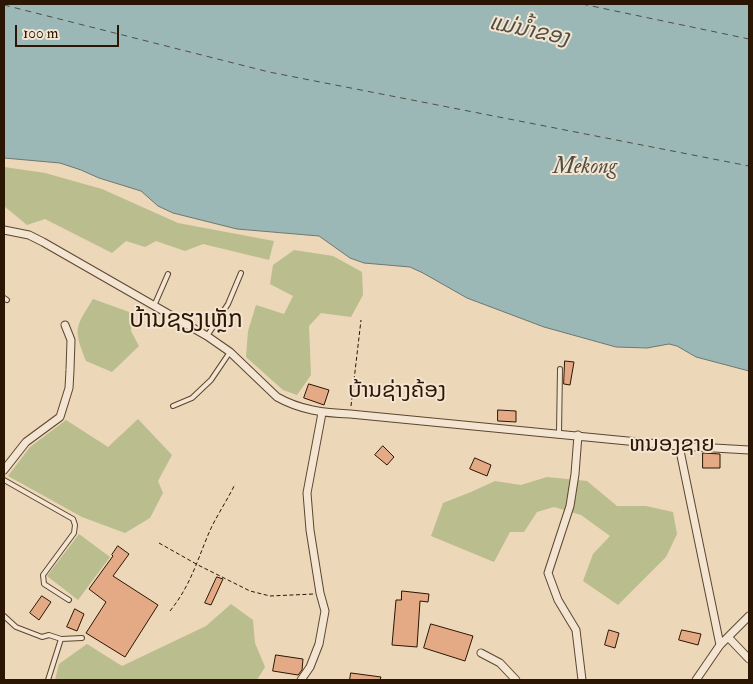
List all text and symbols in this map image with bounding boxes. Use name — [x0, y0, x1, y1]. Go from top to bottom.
water label: ແມ່ນ້ຳຂອງ — [487, 11, 571, 53]
scale bar — [18, 15, 121, 47]
text: 100 m — [23, 24, 58, 43]
water label: Mekong — [553, 155, 617, 181]
district label: ບ້ານຊຽງເຫຼັກ — [129, 308, 243, 336]
district label: ບ້ານຊ່າງຄ້ອງ — [348, 379, 446, 405]
district label: ຫນອງຊາຍ — [629, 433, 715, 459]

